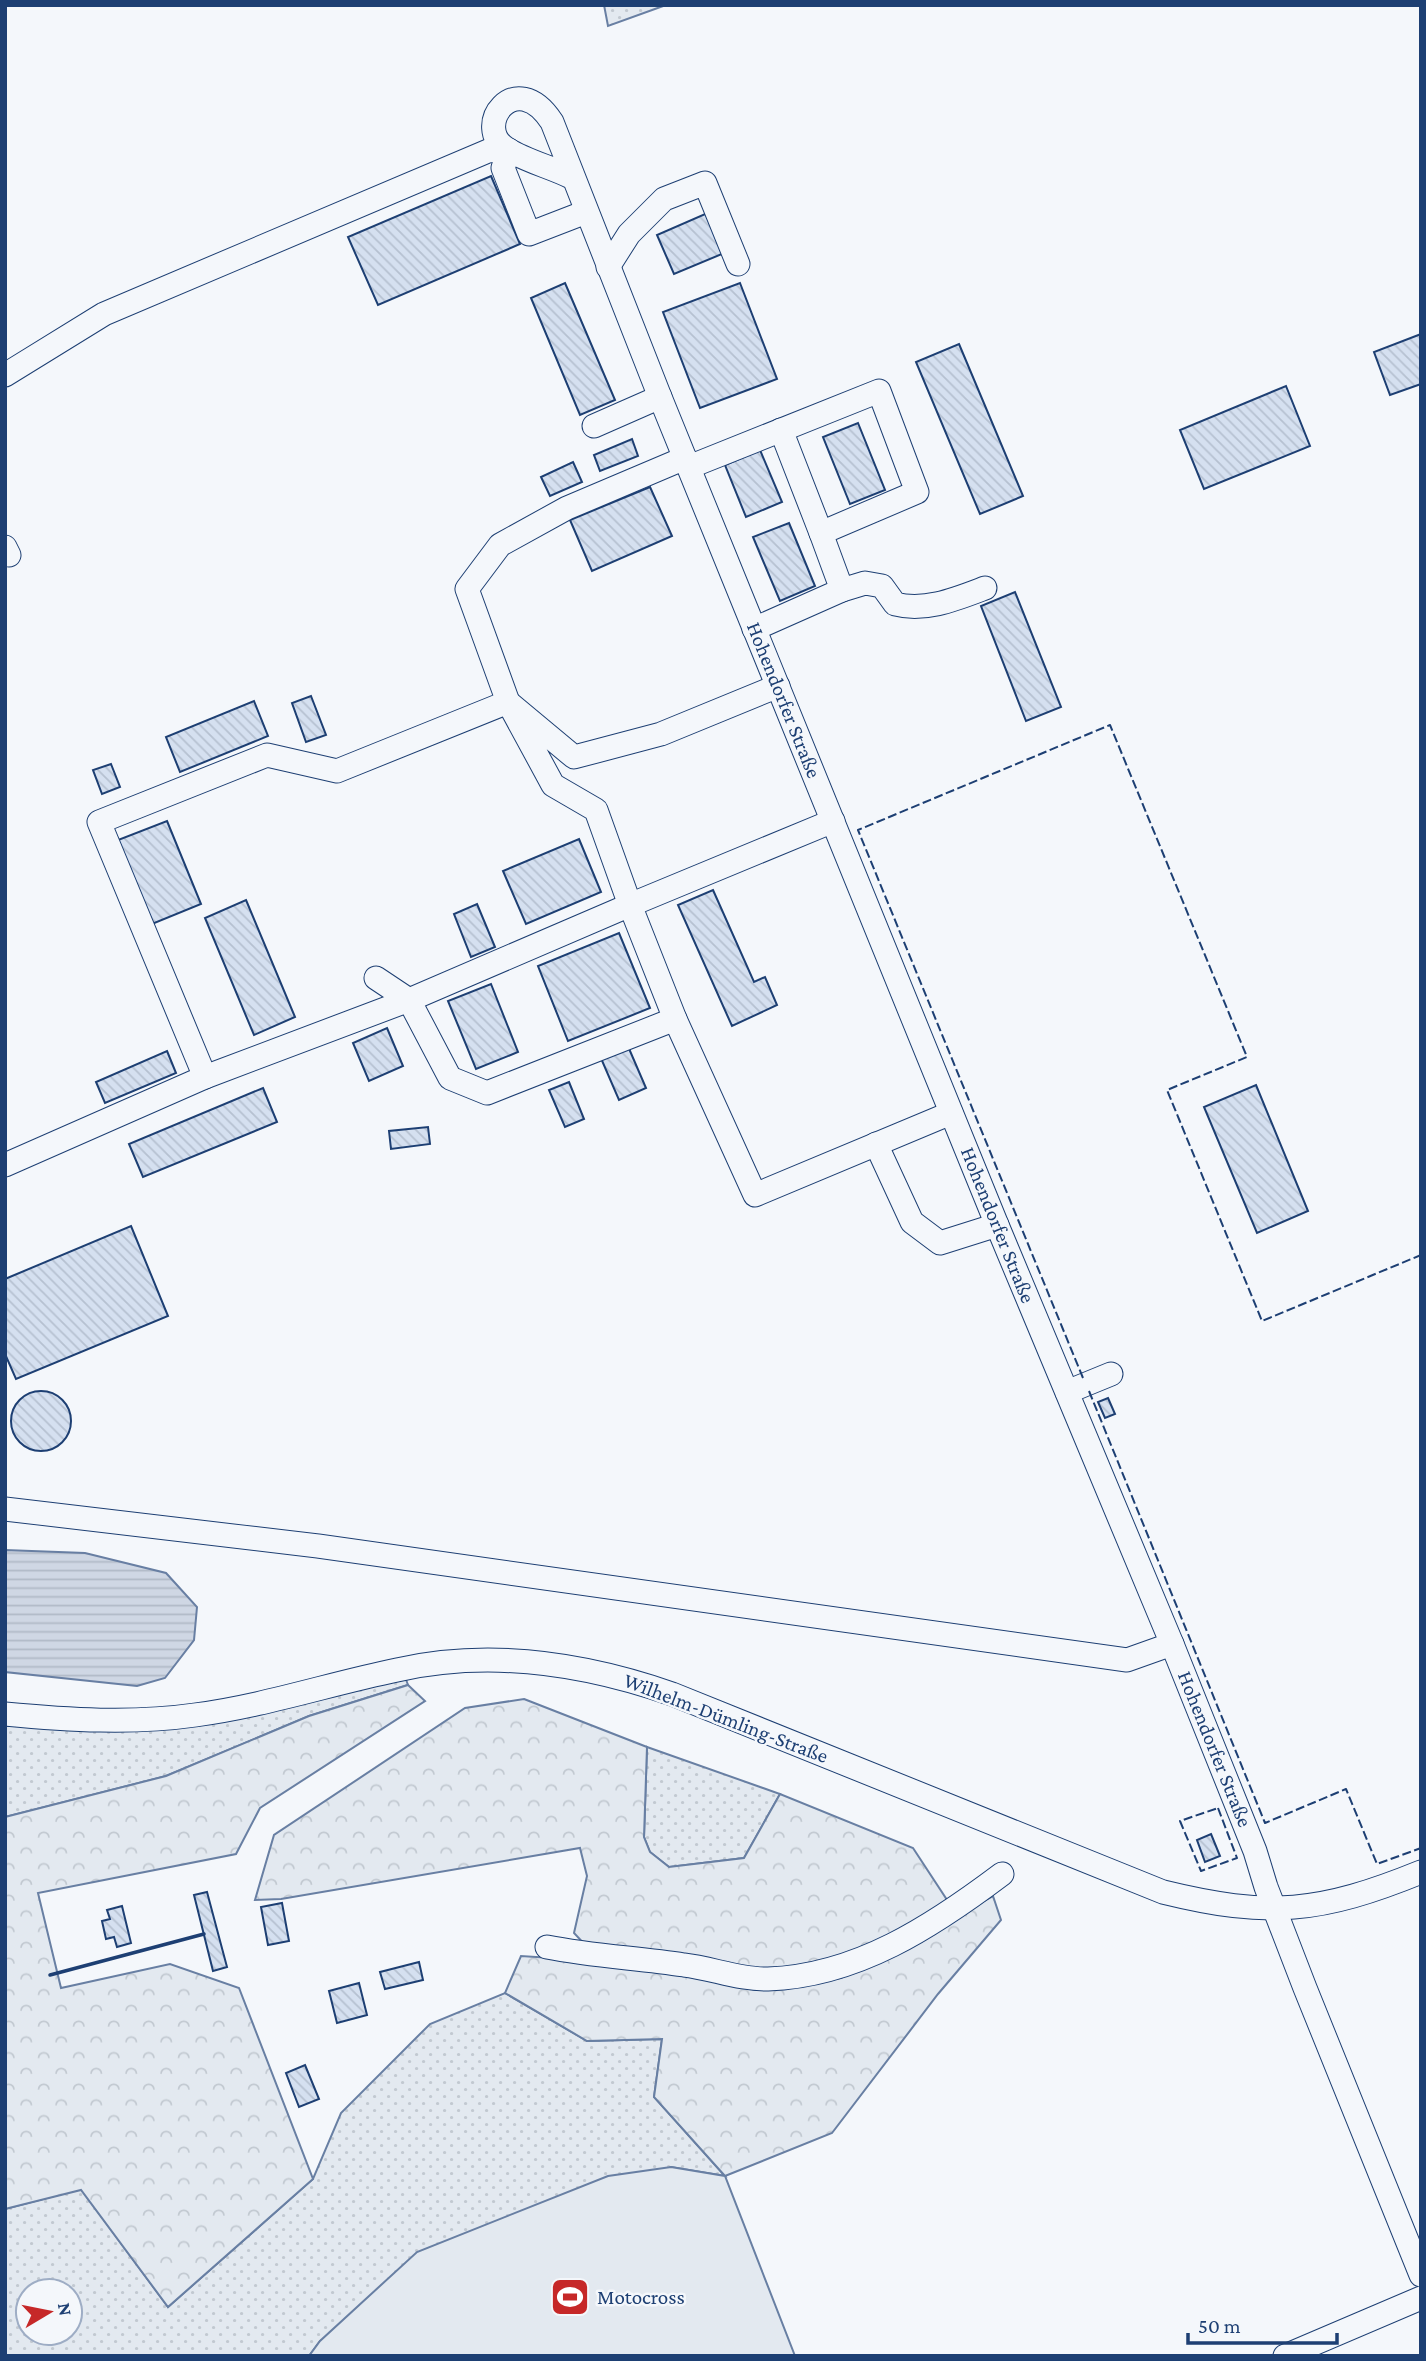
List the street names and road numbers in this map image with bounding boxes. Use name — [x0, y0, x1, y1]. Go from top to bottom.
street label: Hohendorfer Straße — [742, 618, 826, 782]
street label: Hohendorfer Straße — [956, 1143, 1040, 1307]
street label: Hohendorfer Straße — [1173, 1667, 1257, 1831]
street label: Wilhelm-Dümling-Straße — [620, 1668, 832, 1768]

